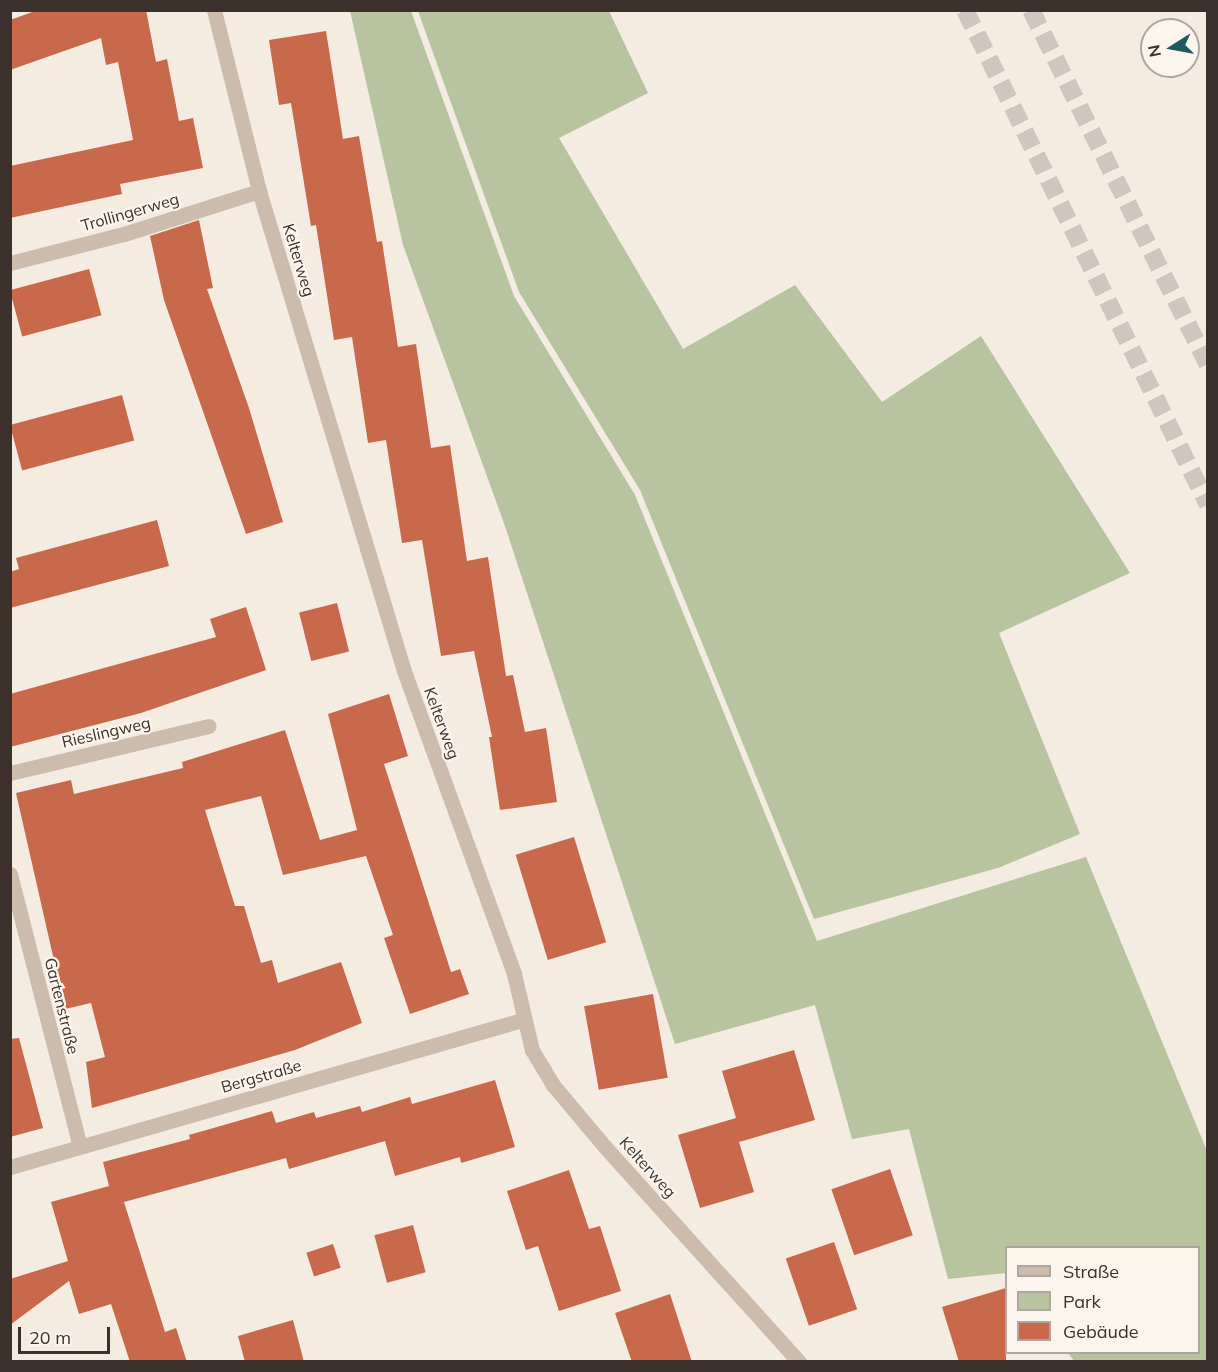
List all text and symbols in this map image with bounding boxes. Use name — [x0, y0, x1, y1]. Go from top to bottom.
north arrow — [1140, 18, 1200, 78]
text: N — [1143, 43, 1165, 59]
street label: Trollingerweg — [79, 189, 181, 235]
street label: Kelterweg — [279, 221, 319, 299]
street label: Kelterweg — [420, 684, 464, 762]
street label: Rieslingweg — [60, 712, 152, 752]
street label: Gartenstraße — [41, 956, 83, 1056]
street label: Bergstraße — [219, 1055, 303, 1097]
street label: Kelterweg — [616, 1133, 680, 1201]
legend — [1005, 1246, 1200, 1354]
text: Straße — [1063, 1260, 1119, 1283]
text: Park — [1063, 1290, 1101, 1313]
scale bar — [21, 1315, 112, 1353]
text: Gebäude — [1063, 1320, 1139, 1343]
text: 20 m — [29, 1326, 71, 1349]

